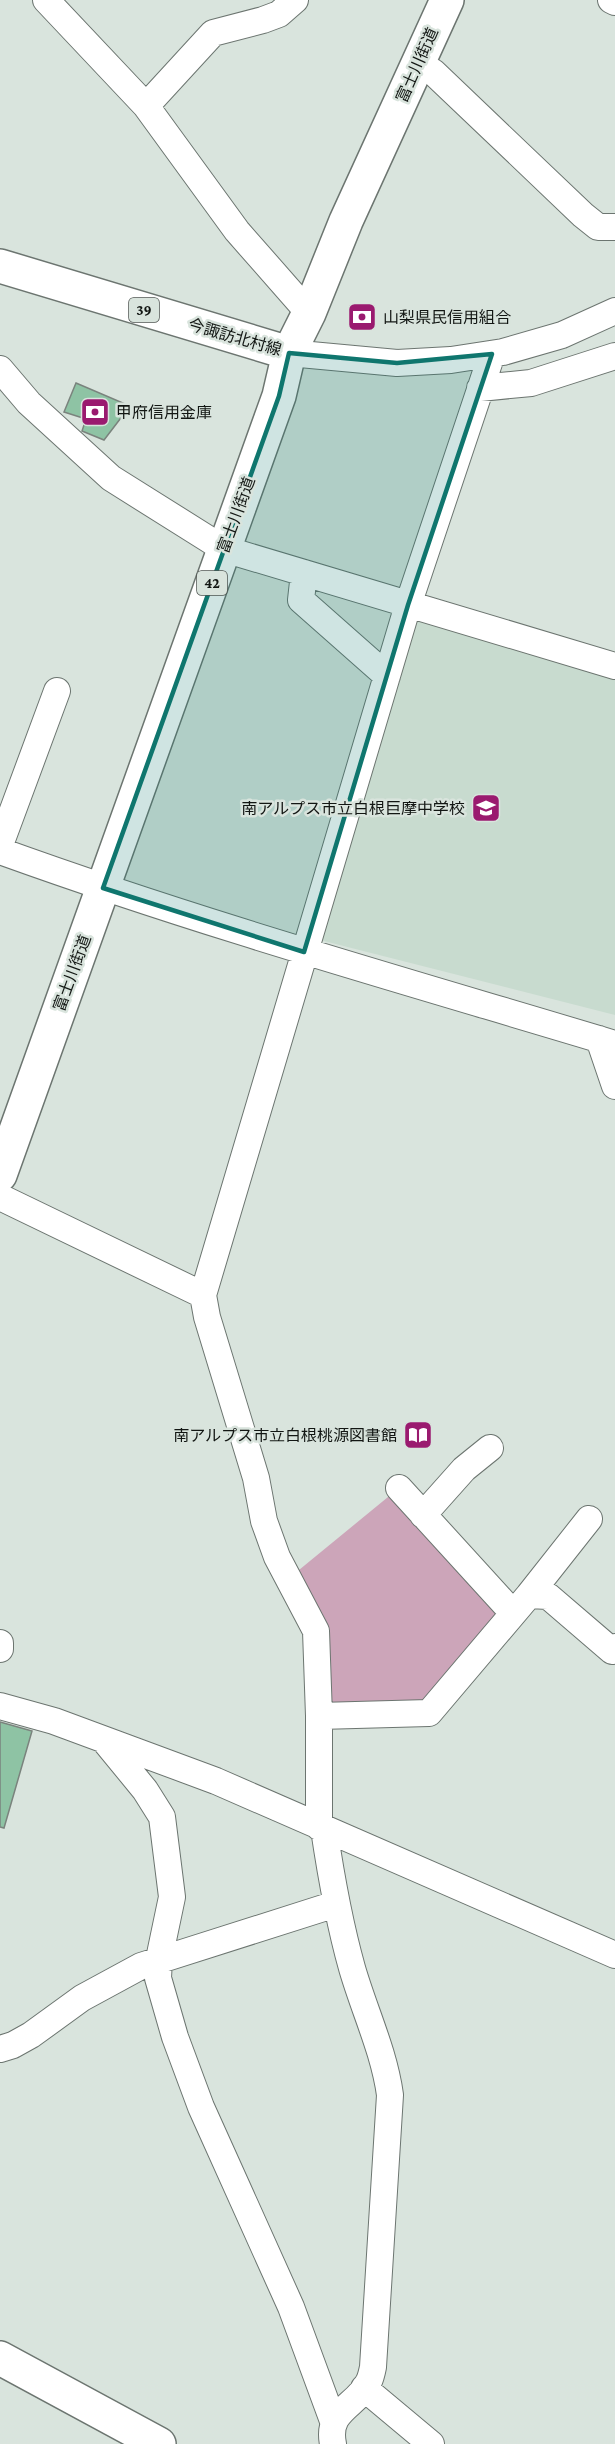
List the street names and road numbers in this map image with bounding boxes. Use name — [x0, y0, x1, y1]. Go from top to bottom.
street label: 富士川街道 — [393, 25, 441, 105]
road number: 39 — [129, 298, 159, 322]
street label: 今諏訪北村線 — [187, 316, 283, 358]
street label: 富士川街道 — [214, 474, 258, 556]
road number: 42 — [197, 571, 227, 595]
street label: 富士川街道 — [50, 932, 94, 1014]

